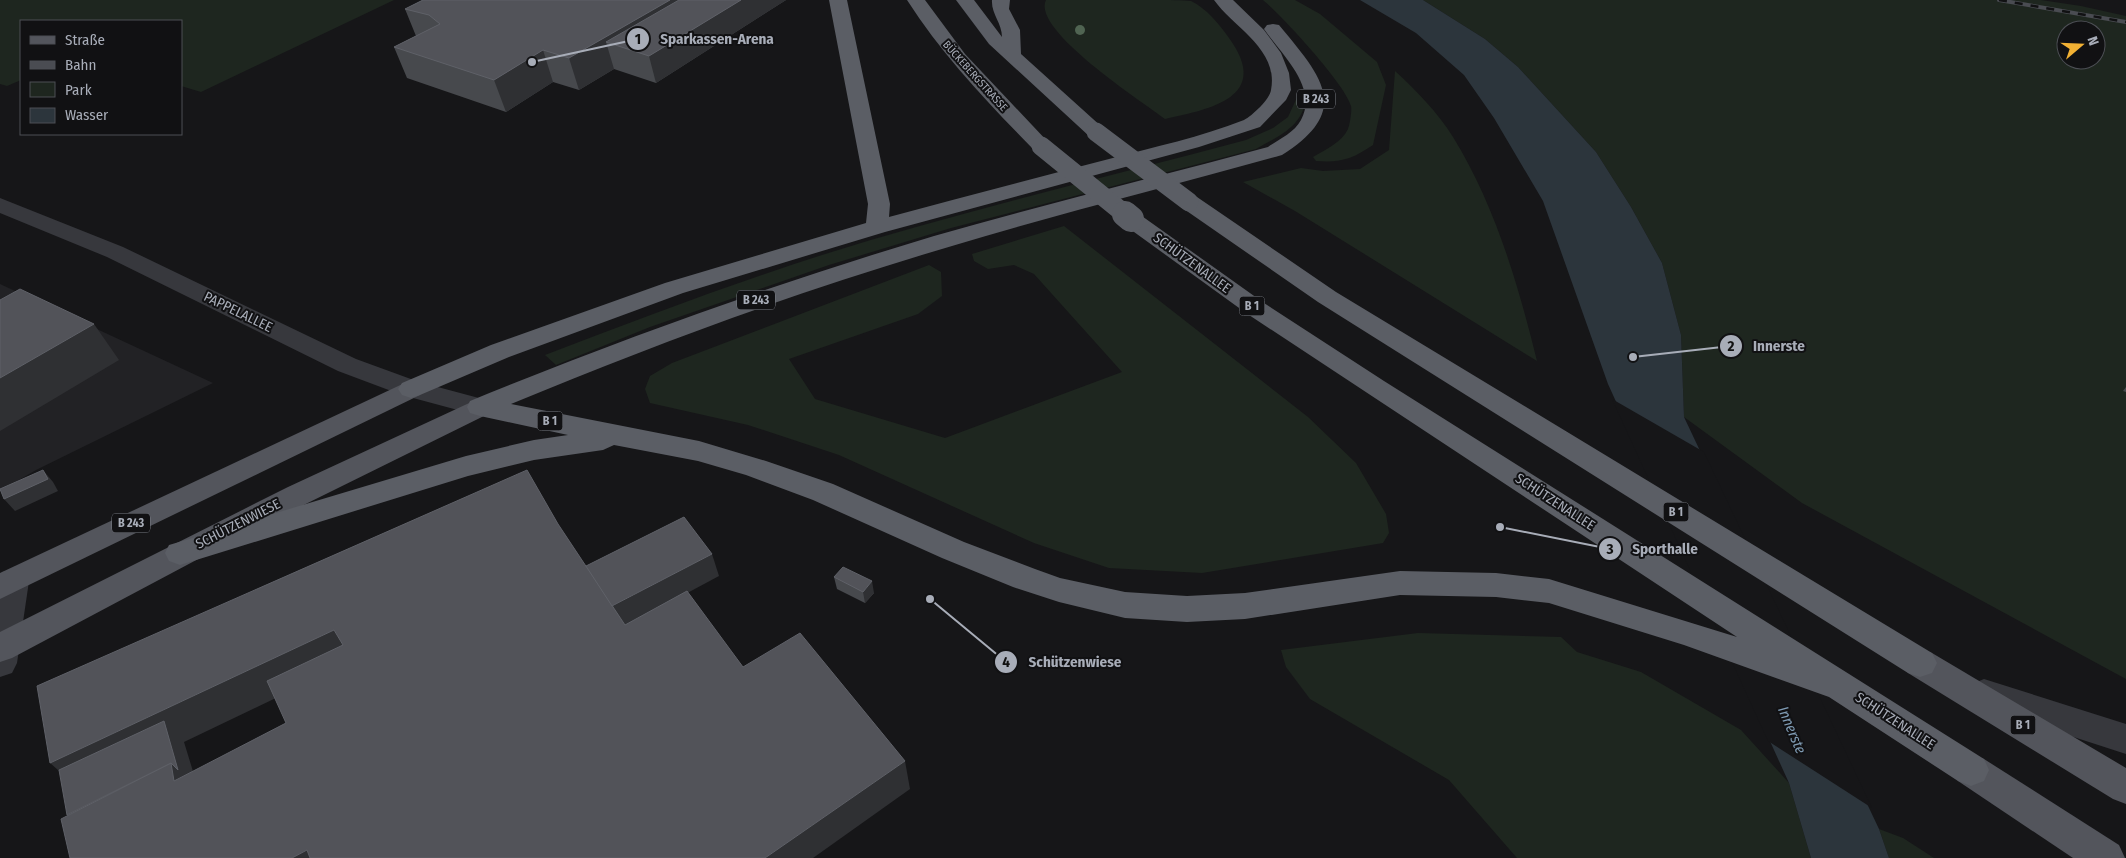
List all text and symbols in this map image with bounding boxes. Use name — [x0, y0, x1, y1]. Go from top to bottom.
legend — [20, 20, 182, 135]
north arrow — [2056, 20, 2106, 70]
callout: Sparkassen-Arena — [625, 24, 784, 54]
text: 1 — [635, 30, 641, 48]
text: Sparkassen-Arena — [660, 30, 774, 48]
text: Straße — [65, 31, 105, 49]
text: N — [2083, 34, 2102, 48]
street label: BÜCKEBERGSTRASSE — [940, 38, 1010, 114]
text: Bahn — [65, 56, 96, 74]
text: Park — [65, 81, 92, 99]
road number: B 243 — [1297, 90, 1335, 108]
text: Wasser — [65, 106, 109, 124]
street label: SCHÜTZENALLEE — [1150, 228, 1235, 297]
street label: PAPPELALLEE — [201, 288, 275, 336]
road number: B 243 — [737, 290, 775, 310]
road number: B 1 — [1240, 296, 1264, 316]
callout: Innerste — [1718, 331, 1815, 361]
text: 2 — [1727, 337, 1735, 355]
text: Innerste — [1753, 337, 1805, 355]
road number: B 1 — [538, 412, 562, 431]
street label: SCHÜTZENALLEE — [1512, 469, 1599, 534]
street label: SCHÜTZENWIESE — [192, 494, 284, 553]
road number: B 1 — [1664, 502, 1688, 522]
road number: B 243 — [112, 514, 150, 532]
callout: Sporthalle — [1598, 534, 1708, 564]
text: 3 — [1605, 540, 1614, 558]
text: Sporthalle — [1632, 540, 1698, 558]
callout: Schützenwiese — [994, 647, 1132, 677]
text: 4 — [1002, 653, 1010, 671]
text: Schützenwiese — [1029, 653, 1122, 671]
street label: SCHÜTZENALLEE — [1852, 688, 1939, 753]
water label: Innerste — [1774, 704, 1810, 756]
road number: B 1 — [2010, 716, 2036, 734]

